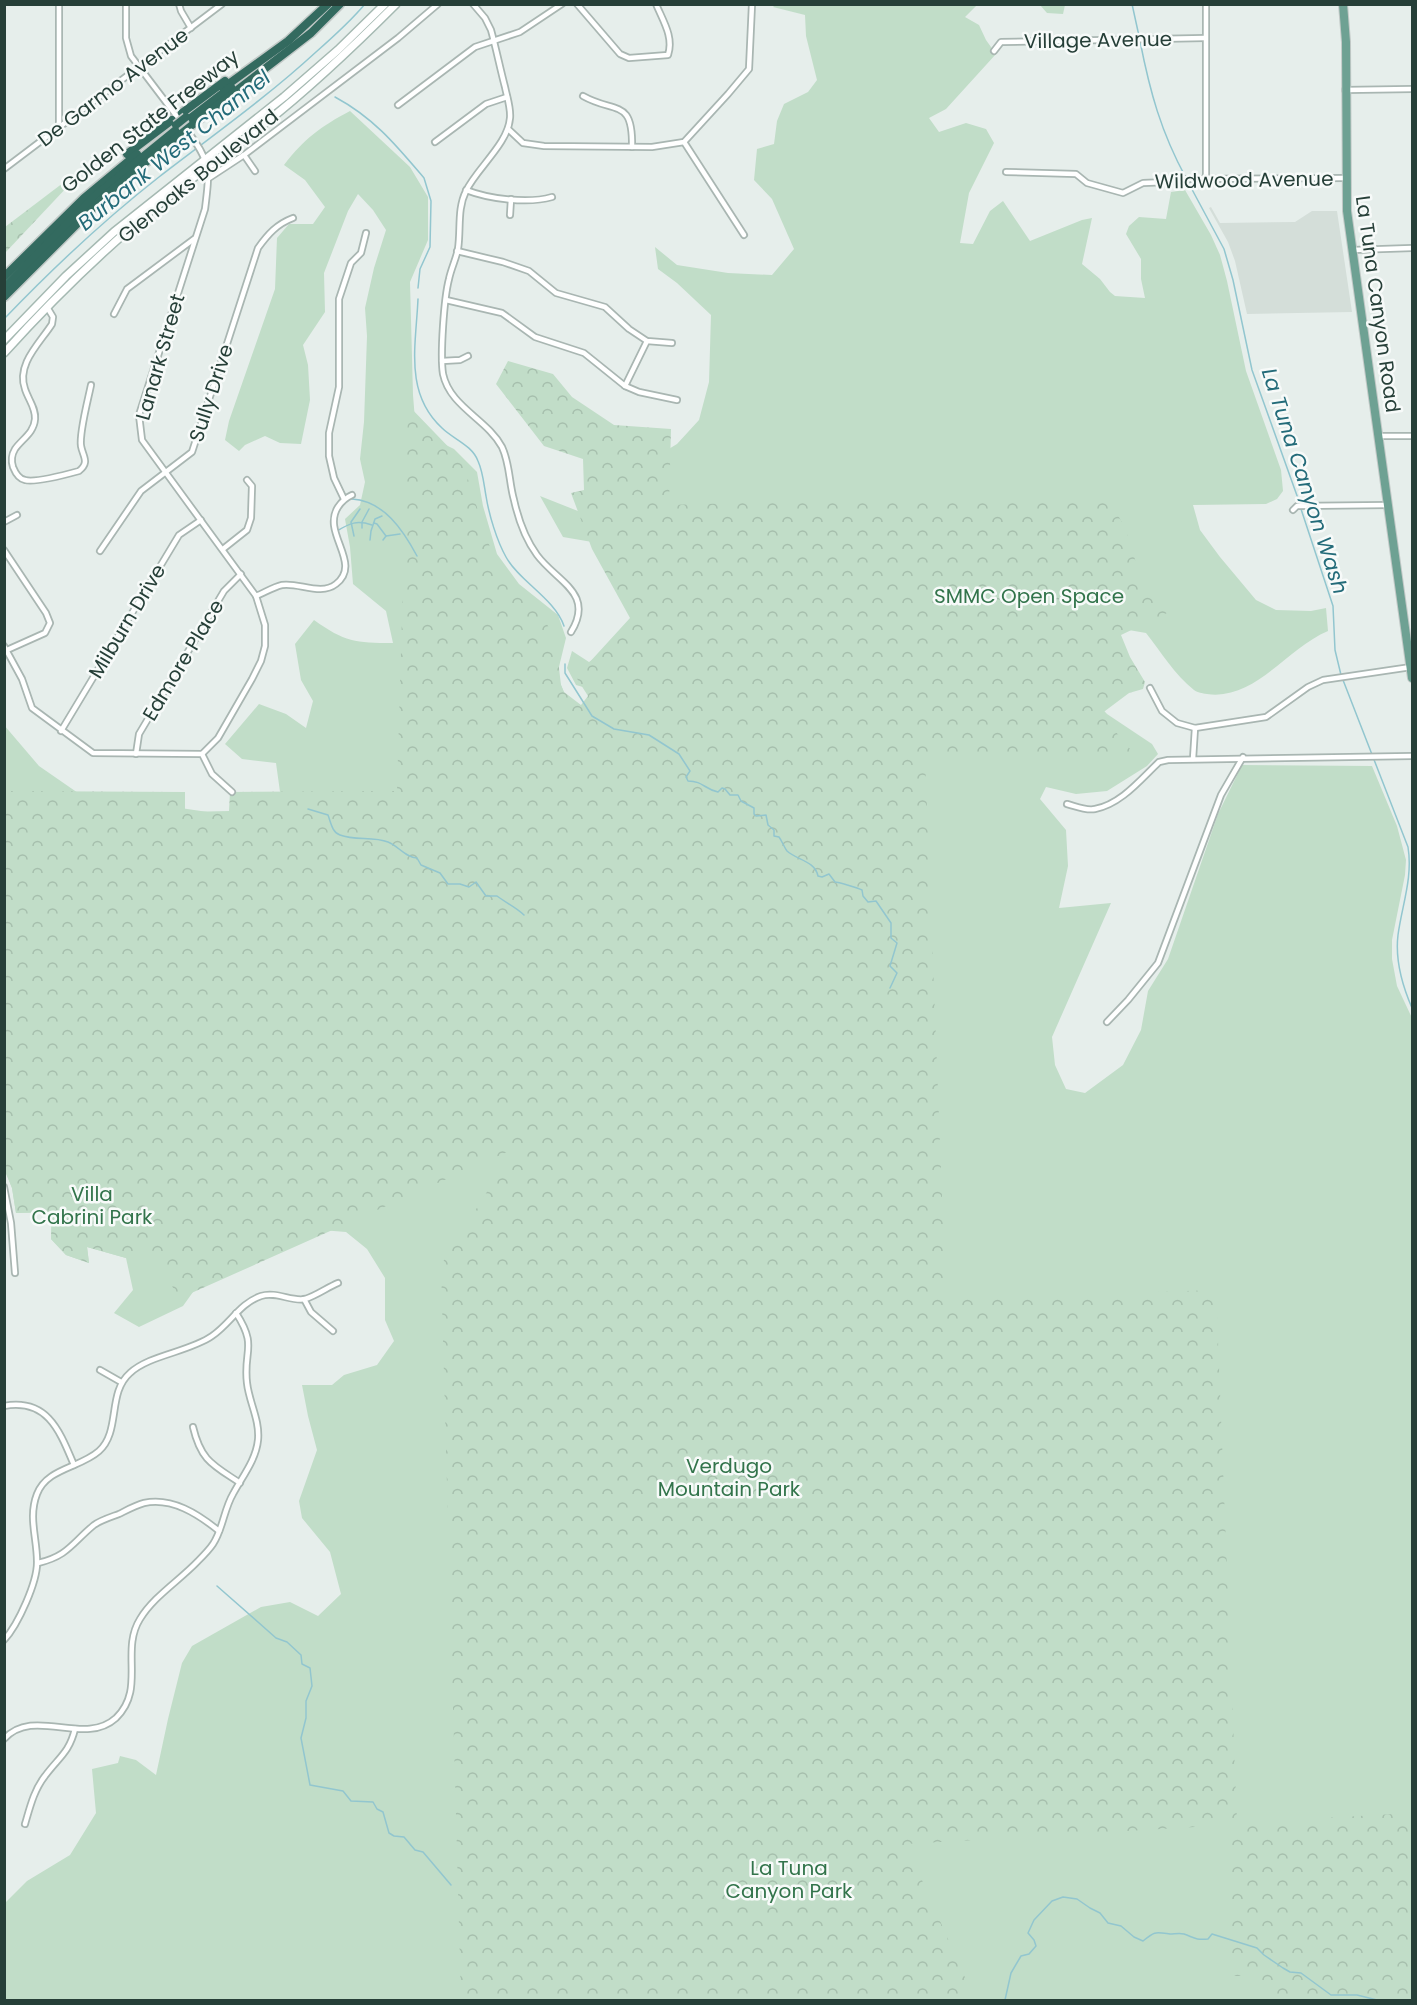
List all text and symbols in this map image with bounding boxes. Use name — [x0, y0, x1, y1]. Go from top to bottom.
street label: De Garmo Avenue — [32, 21, 194, 153]
street label: Village Avenue — [1024, 25, 1172, 55]
street label: Golden State Freeway — [55, 43, 245, 199]
water label: Burbank West Channel — [71, 63, 277, 237]
street label: Glenoaks Boulevard — [112, 103, 284, 249]
street label: Wildwood Avenue — [1154, 164, 1334, 196]
street label: La Tuna Canyon Road — [1349, 194, 1407, 414]
street label: Lanark Street — [129, 291, 191, 423]
street label: Sully Drive — [182, 341, 240, 445]
water label: La Tuna Canyon Wash — [1255, 364, 1355, 598]
street label: Milburn Drive — [82, 558, 172, 684]
park label: SMMC Open Space — [934, 582, 1124, 610]
street label: Edmore Place — [136, 594, 230, 726]
park label: Villa Cabrini Park — [32, 1180, 153, 1231]
park label: Verdugo Mountain Park — [658, 1452, 801, 1503]
park label: La Tuna Canyon Park — [726, 1854, 853, 1905]

